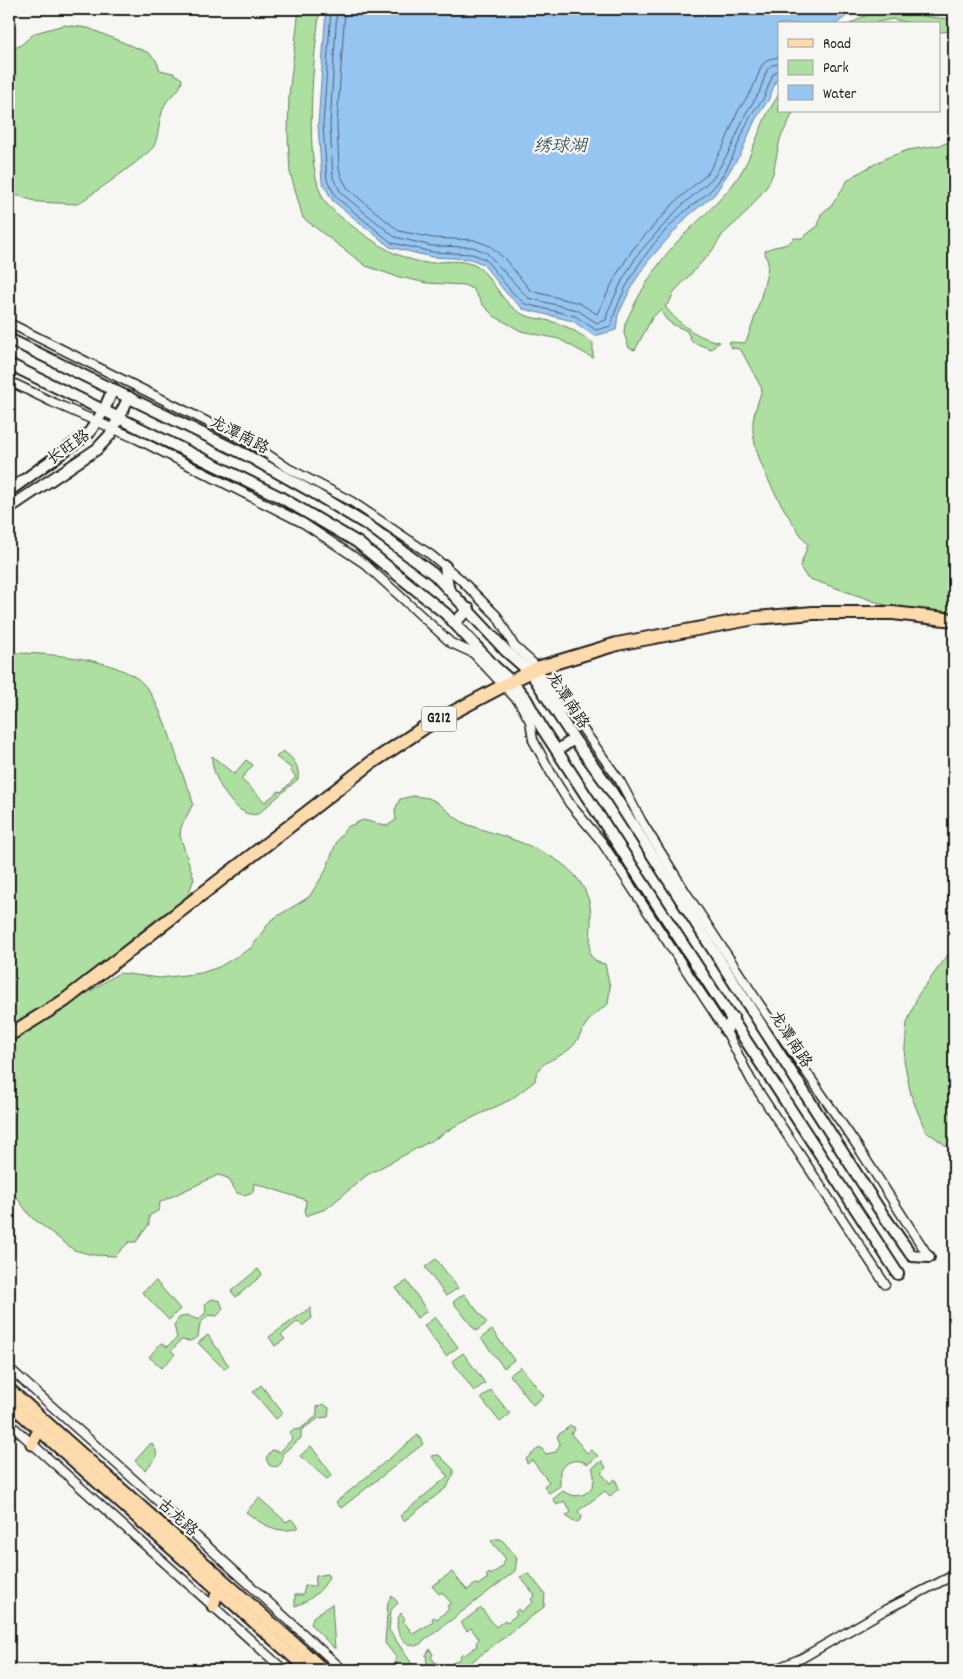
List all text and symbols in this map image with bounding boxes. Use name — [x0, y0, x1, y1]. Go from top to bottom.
legend — [778, 22, 940, 112]
text: Road — [823, 34, 851, 56]
text: Park — [823, 58, 849, 80]
text: Water — [823, 84, 857, 106]
water label: 绣球湖 — [533, 135, 589, 160]
street label: 龙潭南路 — [205, 411, 273, 461]
street label: 长旺路 — [43, 425, 95, 471]
street label: 龙潭南路 — [540, 668, 594, 734]
road number: G212 — [422, 706, 456, 732]
street label: 龙潭南路 — [763, 1007, 817, 1073]
street label: 古龙路 — [151, 1493, 203, 1543]

